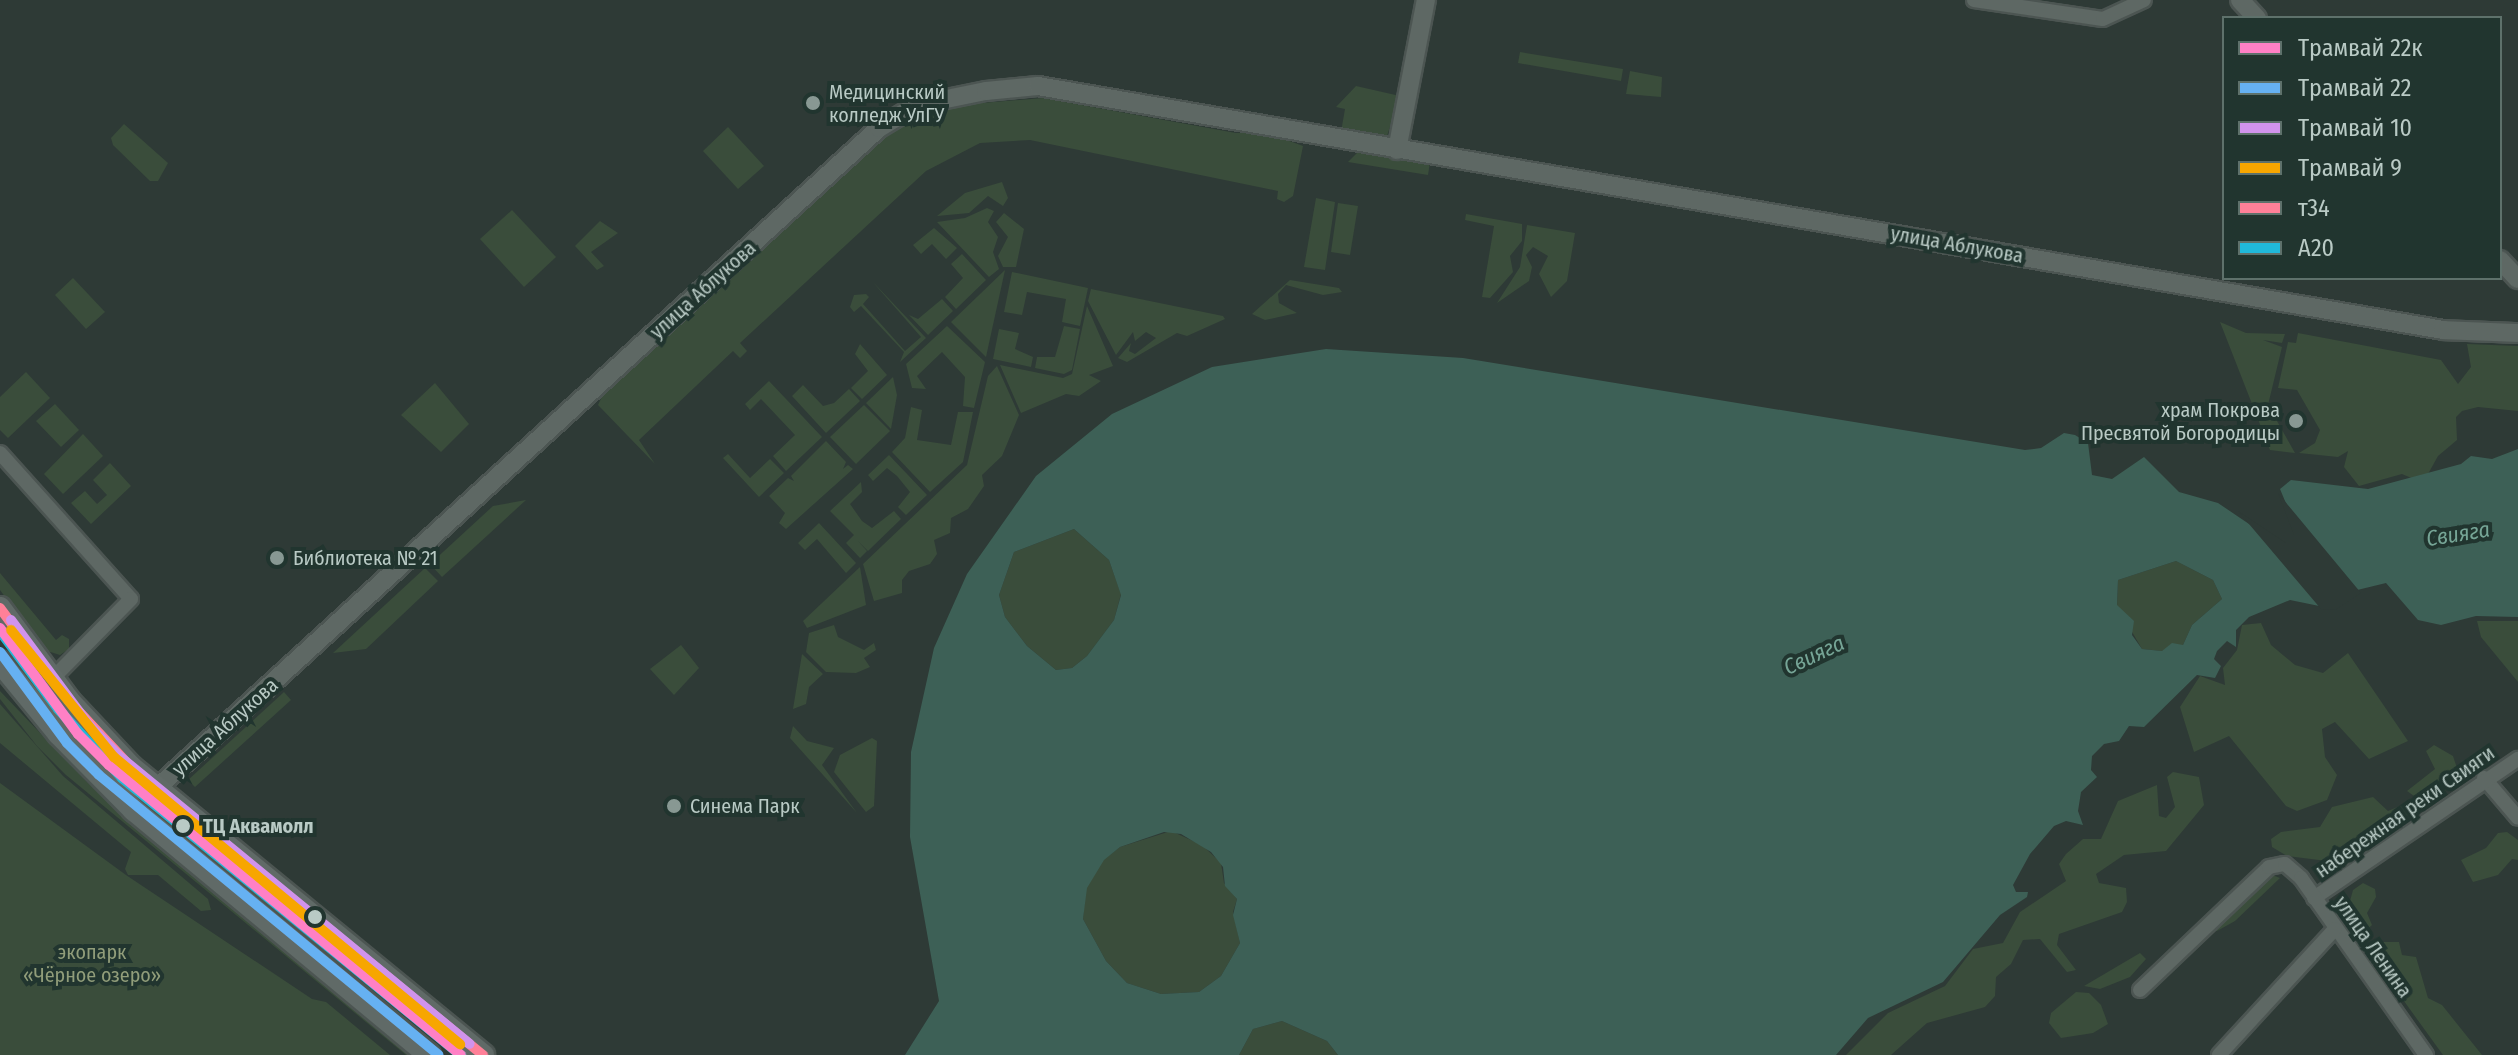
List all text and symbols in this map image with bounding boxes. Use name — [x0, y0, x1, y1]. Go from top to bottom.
legend — [2222, 16, 2502, 280]
text: Трамвай 22к — [2298, 34, 2423, 62]
text: Трамвай 22 — [2298, 74, 2411, 102]
place label: Медицинский колледж УлГУ — [829, 80, 945, 127]
marker: Медицинский колледж УлГУ — [804, 94, 822, 112]
text: Трамвай 10 — [2298, 114, 2412, 142]
text: Трамвай 9 — [2298, 154, 2402, 182]
text: т34 — [2298, 194, 2330, 222]
street label: улица Аблукова — [1889, 222, 2025, 268]
text: А20 — [2298, 234, 2334, 262]
street label: улица Аблукова — [645, 236, 761, 344]
place label: храм Покрова Пресвятой Богородицы — [2081, 398, 2280, 445]
marker: храм Покрова Пресвятой Богородицы — [2287, 412, 2305, 430]
water label: Свияга — [2424, 516, 2492, 552]
place label: Библиотека № 21 — [293, 546, 438, 570]
marker: Библиотека № 21 — [268, 549, 286, 567]
water label: Свияга — [1779, 629, 1849, 681]
street label: улица Аблукова — [167, 673, 283, 781]
street label: набережная реки Свияги — [2311, 741, 2499, 883]
place label: Синема Парк — [690, 794, 800, 818]
marker: Синема Парк — [665, 797, 683, 815]
marker: ТЦ Аквамолл — [170, 813, 196, 839]
place label: ТЦ Аквамолл — [203, 814, 313, 838]
street label: улица Ленина — [2329, 892, 2417, 1002]
unlabelled marker — [307, 909, 323, 925]
park label: экопарк «Чёрное озеро» — [23, 940, 161, 987]

